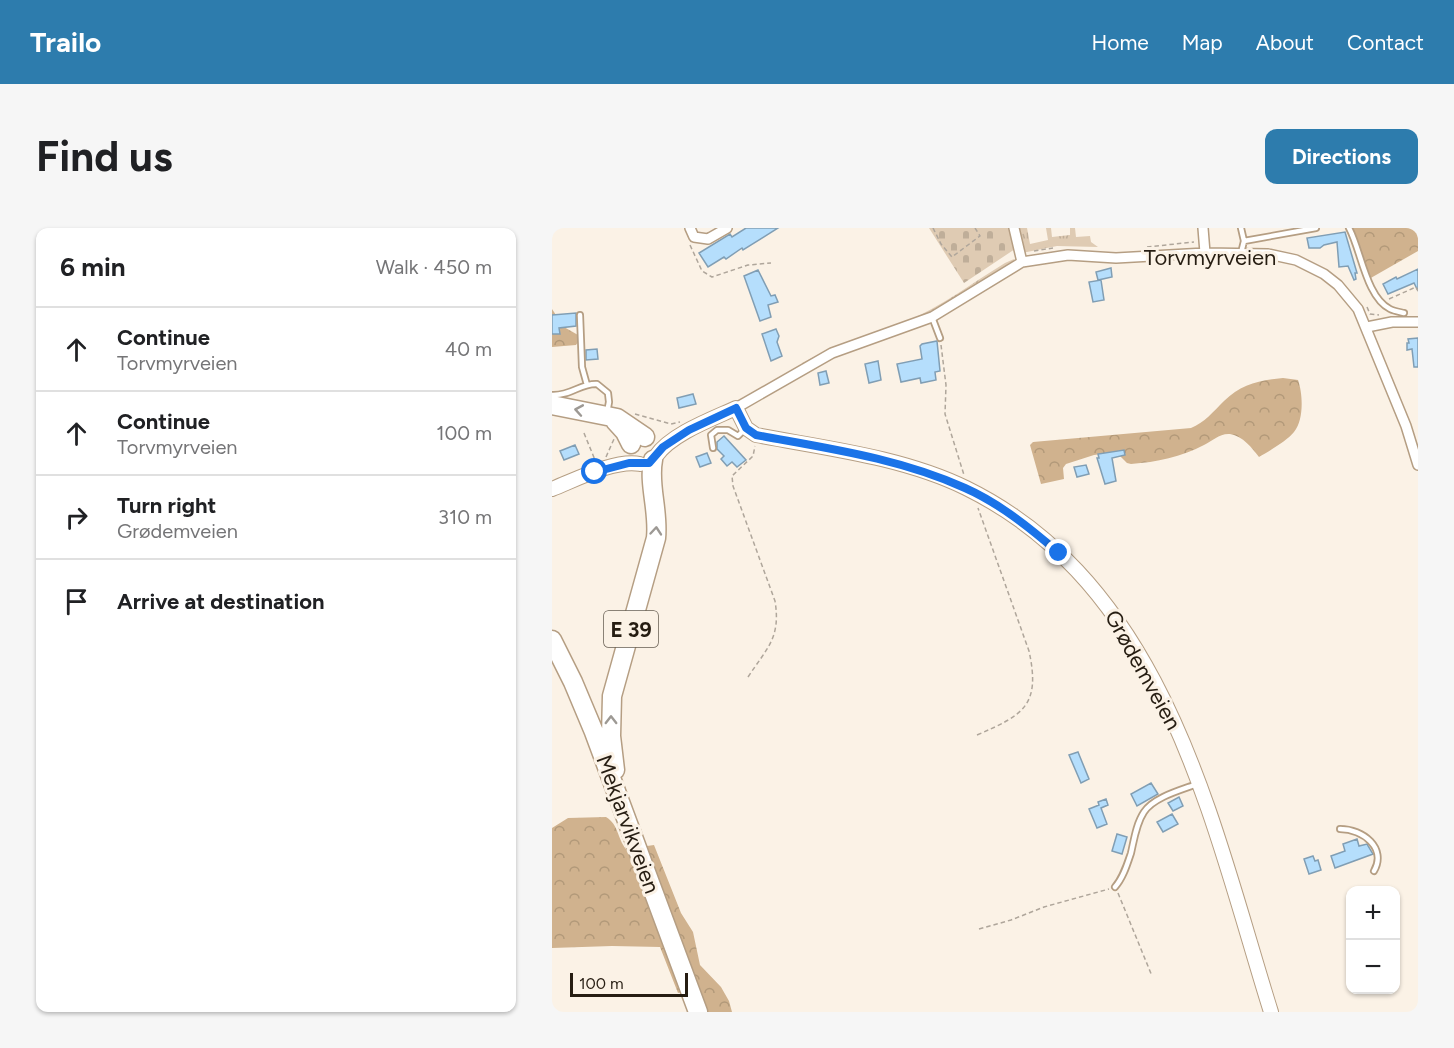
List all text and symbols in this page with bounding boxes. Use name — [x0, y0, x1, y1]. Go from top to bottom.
text: Trailo — [30, 25, 101, 59]
text: Home — [1092, 30, 1149, 55]
text: Map — [1182, 30, 1223, 55]
text: About — [1256, 30, 1314, 55]
text: Contact — [1347, 30, 1424, 55]
button: Directions — [1265, 129, 1418, 184]
text: Find us — [36, 131, 173, 182]
street label: Torvmyrveien — [1144, 244, 1276, 271]
text: 6 min — [60, 251, 126, 283]
text: Walk · 450 m — [376, 255, 492, 279]
text: Continue — [117, 324, 210, 351]
icon: ahead — [60, 333, 93, 366]
text: 40 m — [445, 337, 492, 361]
text: Torvmyrveien — [117, 351, 238, 375]
one-way arrow — [574, 404, 584, 417]
text: Continue — [117, 408, 210, 435]
icon: ahead — [60, 417, 93, 450]
text: 100 m — [436, 421, 492, 445]
text: Torvmyrveien — [117, 435, 238, 459]
route start — [581, 458, 607, 484]
text: Turn right — [117, 492, 216, 519]
icon: right — [60, 501, 93, 534]
text: 310 m — [438, 505, 492, 529]
text: Grødemveien — [117, 519, 238, 543]
one-way arrow — [649, 526, 662, 535]
route end — [1045, 539, 1071, 565]
icon: arrive — [60, 585, 93, 618]
text: Arrive at destination — [117, 588, 325, 615]
street label: Grødemveien — [1099, 605, 1187, 735]
road number: E 39 — [604, 611, 658, 647]
one-way arrow — [605, 715, 617, 724]
street label: Mekjarvikveien — [590, 751, 666, 897]
map controls — [1346, 886, 1400, 994]
button: + — [1346, 886, 1400, 940]
button: − — [1346, 940, 1400, 994]
scale bar — [570, 970, 688, 998]
text: 100 m — [579, 974, 624, 993]

